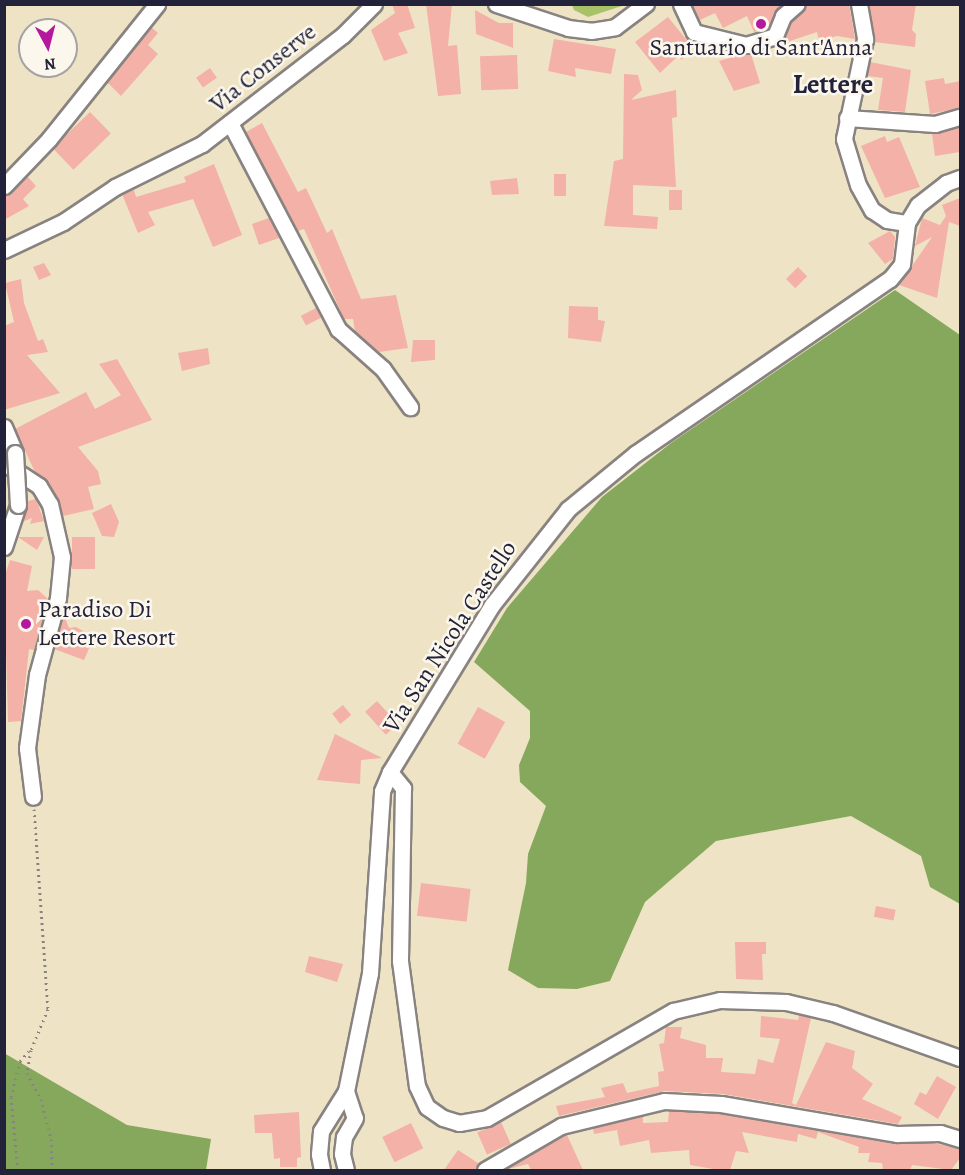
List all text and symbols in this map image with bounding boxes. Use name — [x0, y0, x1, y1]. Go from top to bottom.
marker: Santuario di Sant'Anna — [754, 17, 768, 31]
north arrow — [18, 18, 78, 78]
street label: Via Conserve — [204, 18, 322, 118]
place label: Santuario di Sant'Anna — [649, 34, 873, 62]
text: N — [43, 52, 57, 76]
district label: Lettere — [793, 69, 873, 101]
street label: Via San Nicola Castello — [377, 536, 523, 738]
place label: Paradiso Di Lettere Resort — [38, 596, 175, 652]
marker: Paradiso Di Lettere Resort — [19, 617, 33, 631]

